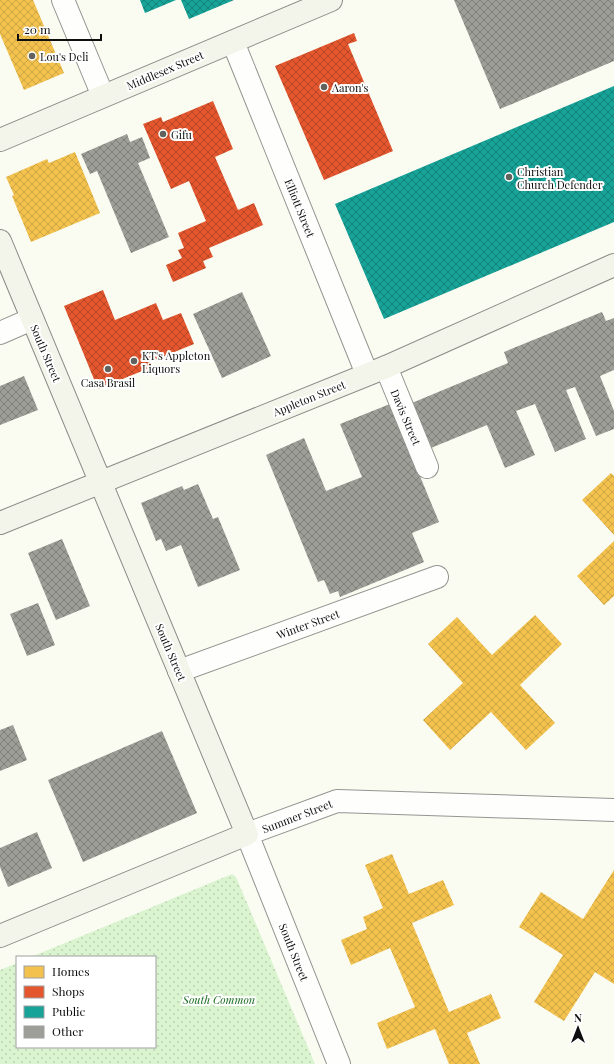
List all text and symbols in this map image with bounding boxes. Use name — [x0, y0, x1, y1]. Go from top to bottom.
scale bar — [18, 16, 101, 42]
text: 20 m — [24, 21, 51, 37]
street label: Middlesex Street — [124, 47, 206, 93]
place label: Lou's Deli — [40, 49, 89, 64]
marker: Lou's Deli — [27, 51, 37, 61]
place label: Aaron's — [331, 80, 369, 95]
marker: Aaron's — [319, 82, 329, 92]
place label: Gifu — [171, 127, 193, 142]
marker: Gifu — [158, 129, 168, 139]
place label: Christian Church Defender — [517, 164, 603, 192]
marker: Christian Church Defender — [504, 172, 514, 182]
street label: Elliott Street — [281, 177, 319, 239]
street label: South Street — [27, 322, 65, 384]
place label: KT's Appleton Liquors — [142, 348, 211, 376]
marker: KT's Appleton Liquors — [129, 356, 139, 366]
marker: Casa Brasil — [103, 364, 113, 374]
place label: Casa Brasil — [81, 375, 135, 390]
street label: Appleton Street — [270, 377, 348, 420]
street label: Davis Street — [388, 387, 424, 447]
street label: Winter Street — [274, 606, 342, 643]
street label: South Street — [152, 621, 190, 683]
street label: Summer Street — [260, 796, 335, 836]
street label: South Street — [276, 921, 312, 983]
legend — [16, 956, 156, 1048]
text: Homes — [52, 963, 90, 979]
text: Shops — [52, 983, 84, 999]
park label: South Common — [182, 992, 255, 1007]
text: Public — [52, 1003, 86, 1019]
north arrow — [558, 1008, 598, 1048]
text: N — [574, 1010, 582, 1025]
text: Other — [52, 1023, 84, 1039]

